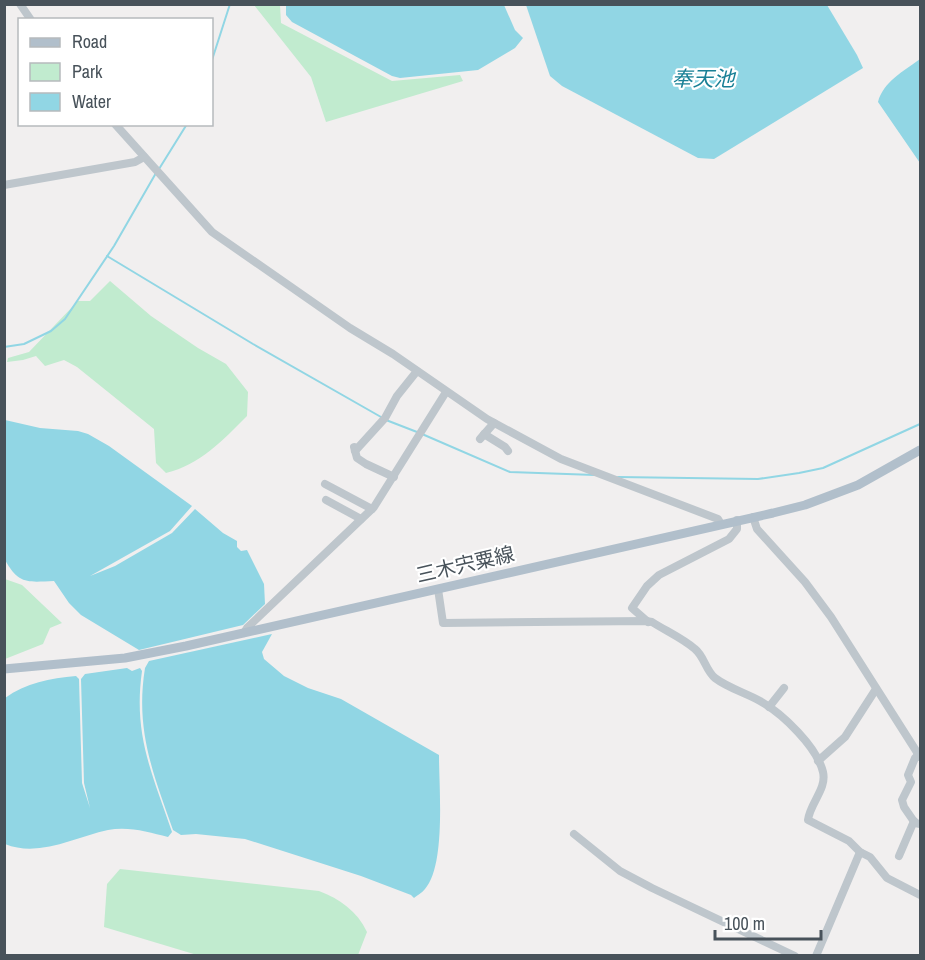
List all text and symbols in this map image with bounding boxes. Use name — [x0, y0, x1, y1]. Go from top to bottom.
legend — [18, 18, 213, 126]
text: Road — [72, 29, 107, 54]
text: Park — [72, 59, 103, 84]
water label: 奉天池 — [672, 64, 736, 93]
text: Water — [72, 89, 111, 114]
street label: 三木宍粟線 — [413, 540, 517, 588]
scale bar — [715, 903, 822, 941]
text: 100 m — [724, 911, 765, 936]

